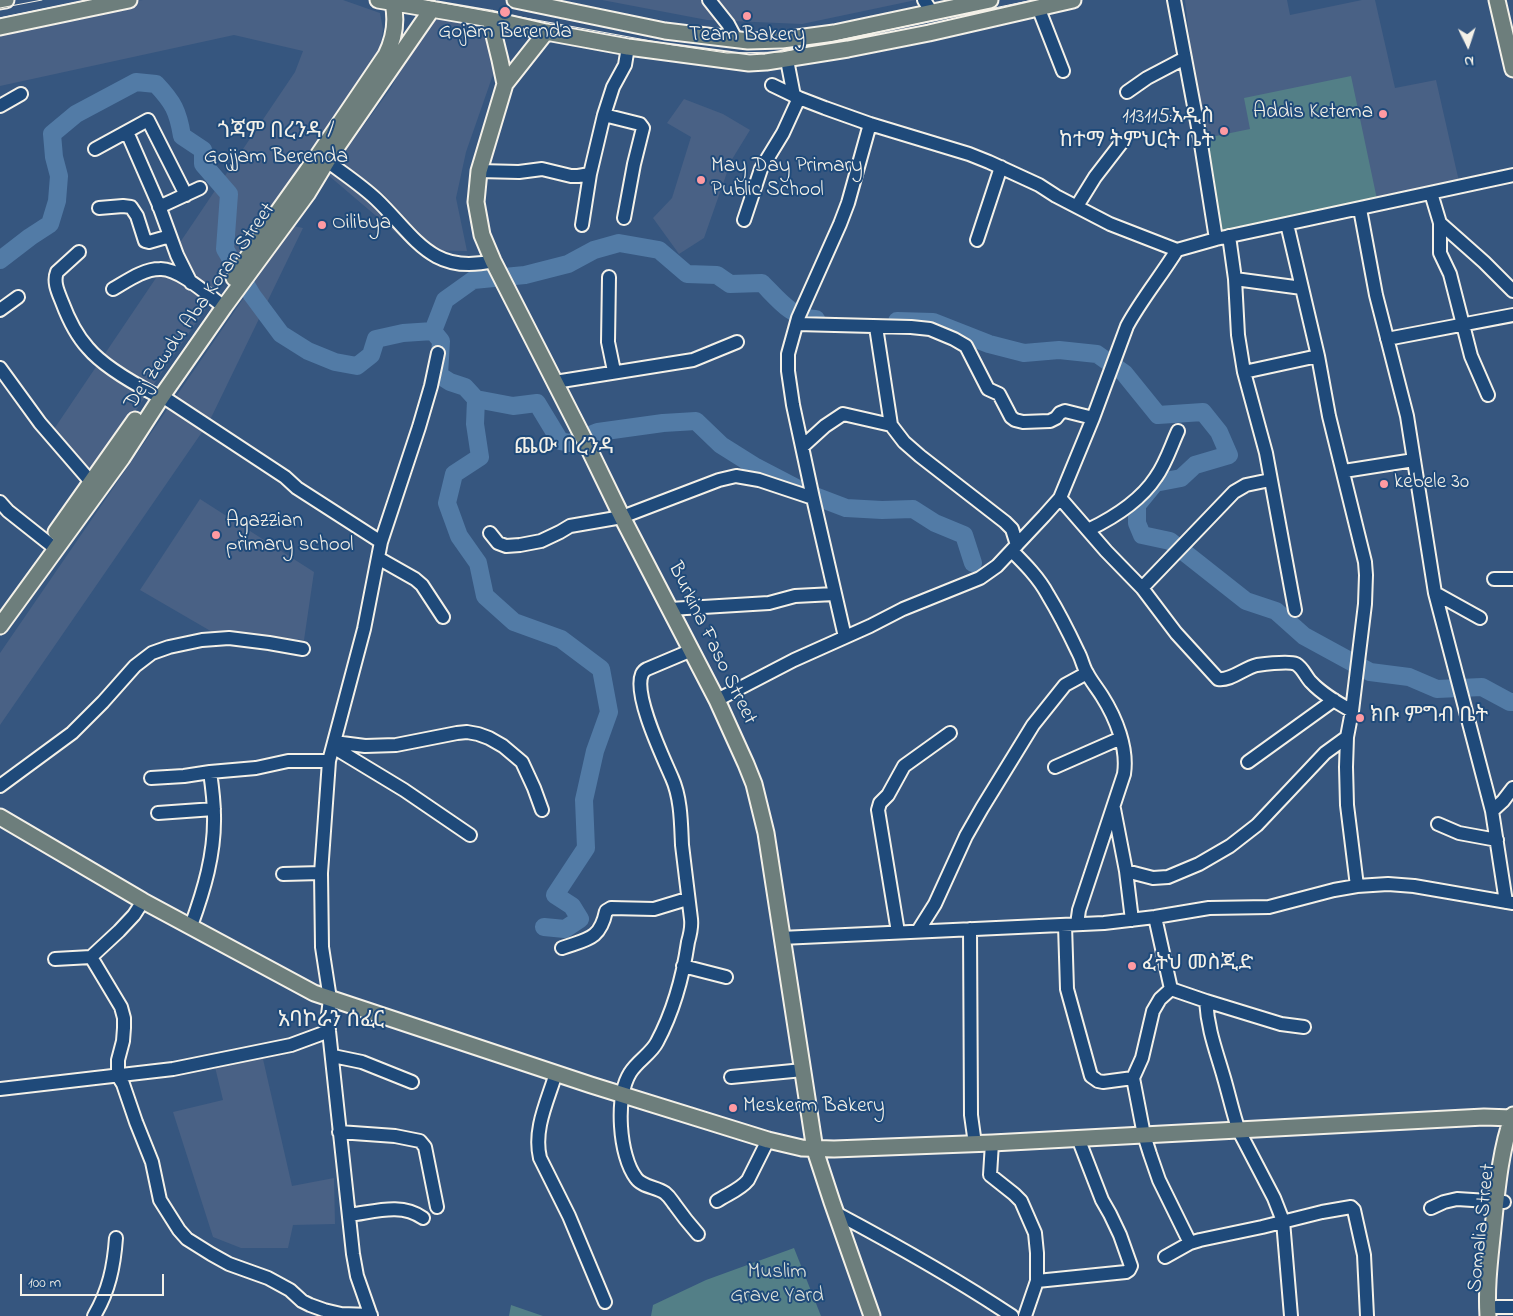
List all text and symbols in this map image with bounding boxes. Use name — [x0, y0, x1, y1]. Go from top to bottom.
marker: Gojam Berenda — [498, 5, 512, 19]
marker: Team Bakery — [741, 10, 753, 22]
north arrow — [1443, 20, 1493, 70]
place label: Gojam Berenda — [438, 21, 572, 47]
place label: Team Bakery — [689, 24, 805, 50]
text: N — [1464, 50, 1475, 71]
place label: Addis Ketema — [1253, 101, 1373, 127]
place label: 113115:አዲስ ከተማ ትምህርት ቤት — [1059, 106, 1214, 156]
marker: Addis Ketema — [1377, 108, 1389, 120]
district label: ጎጃም በረንዳ / Gojjam Berenda — [195, 120, 357, 172]
marker: 113115:አዲስ ከተማ ትምህርት ቤት — [1218, 125, 1230, 137]
place label: May Day Primary Public School — [711, 155, 863, 205]
marker: May Day Primary Public School — [695, 174, 707, 186]
street label: Dej Zewdu Aba Koran Street — [120, 199, 282, 415]
place label: Oilibya — [332, 212, 391, 238]
marker: Oilibya — [316, 219, 328, 231]
district label: ጨው በረንዳ — [514, 436, 614, 462]
place label: kebele 30 — [1394, 471, 1469, 497]
marker: kebele 30 — [1378, 478, 1390, 490]
place label: Agazzian primary school — [226, 510, 354, 560]
marker: Agazzian primary school — [210, 529, 222, 541]
street label: Burkina Faso Street — [661, 559, 761, 729]
place label: ክቡ ምግብ ቤት — [1370, 705, 1488, 731]
marker: ክቡ ምግብ ቤት — [1354, 712, 1366, 724]
place label: ፈትህ መስጂድ — [1142, 953, 1253, 979]
marker: ፈትህ መስጂድ — [1126, 960, 1138, 972]
district label: አባኮራን ሰፈር — [278, 1009, 384, 1035]
place label: Meskerm Bakery — [743, 1095, 885, 1121]
marker: Meskerm Bakery — [727, 1102, 739, 1114]
street label: Somalia Street — [1464, 1163, 1502, 1293]
park label: Muslim Grave Yard — [730, 1261, 824, 1311]
scale bar — [22, 1264, 166, 1296]
text: 100 m — [28, 1272, 61, 1294]

